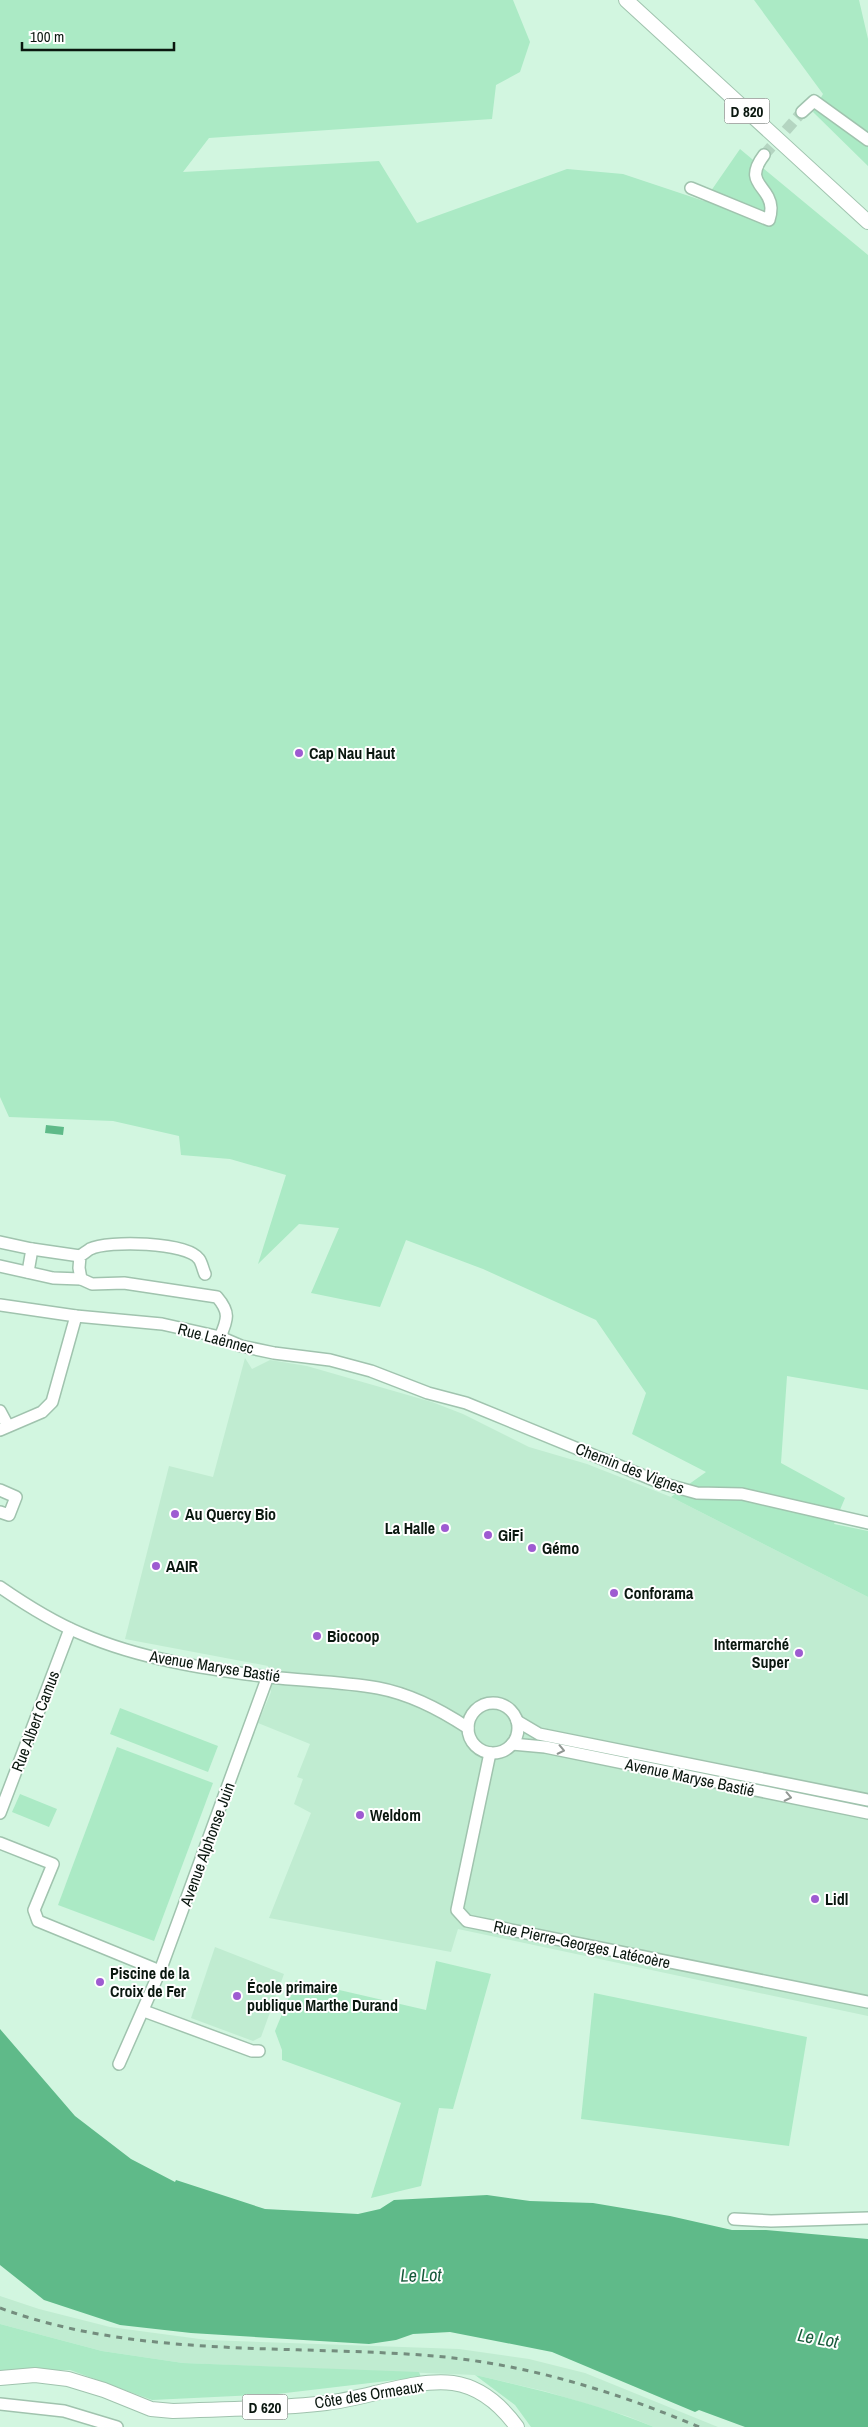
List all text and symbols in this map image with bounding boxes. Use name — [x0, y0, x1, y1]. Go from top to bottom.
scale bar — [22, 20, 175, 52]
text: 100 m — [30, 26, 64, 47]
road number: D 820 — [724, 98, 770, 124]
place label: Cap Nau Haut — [309, 742, 396, 764]
marker: Cap Nau Haut — [293, 747, 305, 759]
street label: Rue Laënnec — [175, 1317, 257, 1359]
street label: Chemin des Vignes — [572, 1437, 688, 1499]
place label: Au Quercy Bio — [185, 1503, 276, 1525]
marker: Au Quercy Bio — [169, 1508, 181, 1520]
place label: La Halle — [385, 1517, 435, 1539]
marker: La Halle — [439, 1522, 451, 1534]
place label: GiFi — [498, 1524, 524, 1546]
marker: GiFi — [482, 1529, 494, 1541]
place label: Gémo — [542, 1537, 579, 1559]
marker: Gémo — [526, 1542, 538, 1554]
place label: AAIR — [166, 1555, 199, 1577]
marker: AAIR — [150, 1560, 162, 1572]
place label: Conforama — [624, 1582, 694, 1604]
marker: Conforama — [608, 1587, 620, 1599]
place label: Biocoop — [327, 1625, 379, 1647]
marker: Biocoop — [311, 1630, 323, 1642]
place label: Intermarché Super — [714, 1633, 790, 1673]
street label: Avenue Maryse Bastié — [147, 1645, 282, 1687]
marker: Intermarché Super — [793, 1647, 805, 1659]
street label: Rue Albert Camus — [6, 1667, 64, 1775]
one-way arrow — [556, 1744, 565, 1755]
street label: Avenue Maryse Bastié — [622, 1752, 757, 1801]
street label: Avenue Alphonse Juin — [174, 1779, 240, 1910]
one-way arrow — [784, 1791, 793, 1801]
place label: Weldom — [370, 1804, 421, 1826]
marker: Weldom — [354, 1809, 366, 1821]
place label: Lidl — [825, 1888, 848, 1910]
marker: Lidl — [809, 1893, 821, 1905]
street label: Rue Pierre-Georges Latécoère — [492, 1915, 672, 1973]
place label: Piscine de la Croix de Fer — [110, 1962, 190, 2002]
marker: Piscine de la Croix de Fer — [94, 1976, 106, 1988]
place label: École primaire publique Marthe Durand — [247, 1976, 398, 2016]
marker: École primaire publique Marthe Durand — [231, 1990, 243, 2002]
water label: Le Lot — [400, 2262, 443, 2288]
water label: Le Lot — [796, 2322, 841, 2354]
street label: Côte des Ormeaux — [313, 2374, 426, 2413]
road number: D 620 — [242, 2394, 288, 2420]

